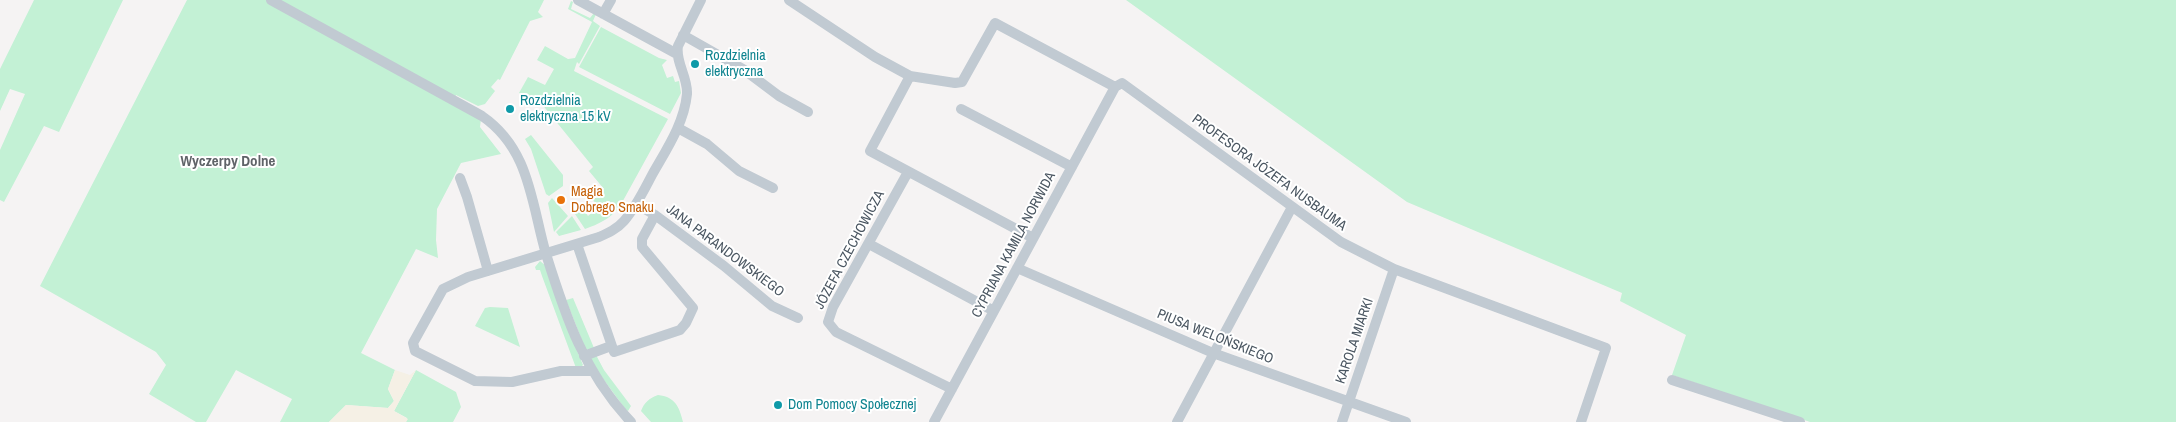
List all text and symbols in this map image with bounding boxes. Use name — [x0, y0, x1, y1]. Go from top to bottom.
place label: Rozdzielnia elektryczna — [705, 48, 766, 80]
marker: Rozdzielnia elektryczna — [689, 58, 701, 70]
place label: Rozdzielnia elektryczna 15 kV — [520, 93, 611, 125]
marker: Rozdzielnia elektryczna 15 kV — [504, 103, 516, 115]
street label: PROFESORA JÓZEFA NUSBAUMA — [1188, 111, 1350, 235]
district label: Wyczerpy Dolne — [181, 153, 275, 171]
street label: CYPRIANA KAMILA NORWIDA — [968, 169, 1060, 321]
place label: Magia Dobrego Smaku — [571, 184, 654, 216]
street label: JÓZEFA CZECHOWICZA — [812, 188, 888, 312]
marker: Magia Dobrego Smaku — [555, 194, 567, 206]
street label: JANA PARANDOWSKIEGO — [663, 201, 787, 301]
street label: KAROLA MIARKI — [1333, 296, 1377, 386]
street label: PIUSA WELOŃSKIEGO — [1154, 306, 1276, 368]
place label: Dom Pomocy Społecznej — [788, 397, 916, 413]
marker: Dom Pomocy Społecznej — [772, 399, 784, 411]

